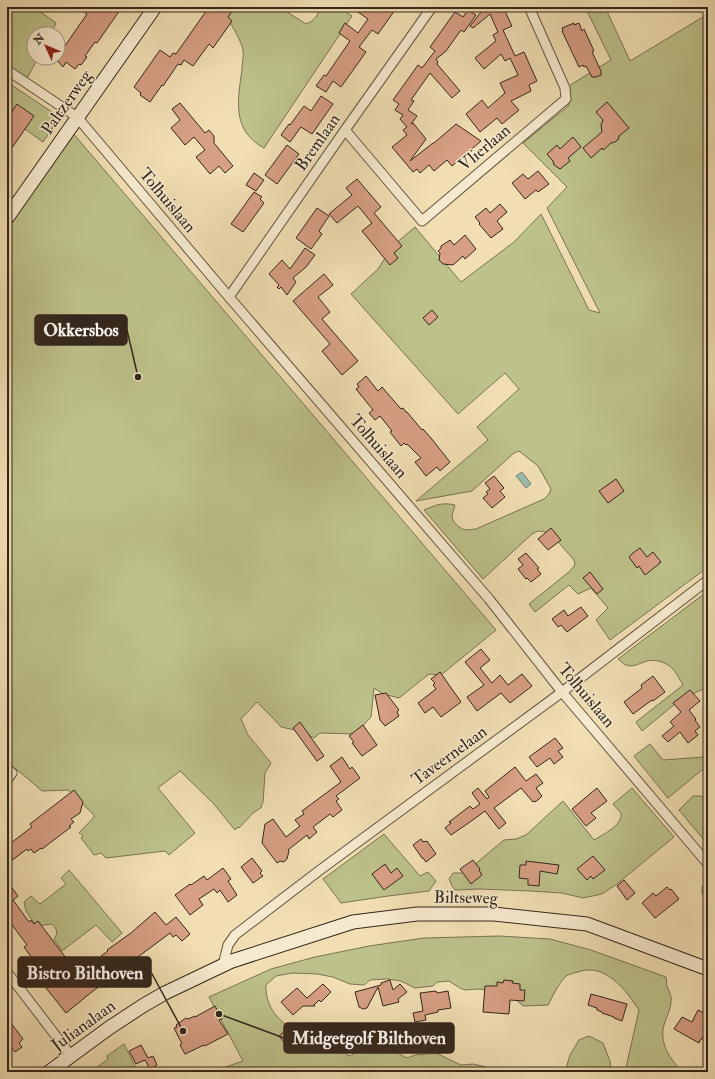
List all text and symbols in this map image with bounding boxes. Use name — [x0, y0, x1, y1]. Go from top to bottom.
north arrow — [26, 26, 66, 66]
text: N — [30, 31, 48, 48]
street label: Paltzerweg — [37, 66, 97, 139]
street label: Bremlaan — [290, 110, 345, 175]
street label: Vlierlaan — [454, 119, 515, 175]
street label: Tolhuislaan — [135, 164, 201, 237]
callout: Okkersbos — [35, 315, 127, 345]
text: Okkersbos — [43, 319, 119, 342]
street label: Tolhuislaan — [345, 410, 412, 483]
street label: Tolhuislaan — [554, 659, 620, 732]
street label: Taveernelaan — [407, 721, 491, 790]
street label: Biltseweg — [434, 886, 499, 909]
callout: Bistro Bilthoven — [18, 957, 151, 987]
text: Bistro Bilthoven — [27, 962, 144, 985]
street label: Julianalaan — [46, 995, 120, 1057]
callout: Midgetgolf Bilthoven — [284, 1023, 454, 1053]
text: Midgetgolf Bilthoven — [291, 1027, 447, 1050]

